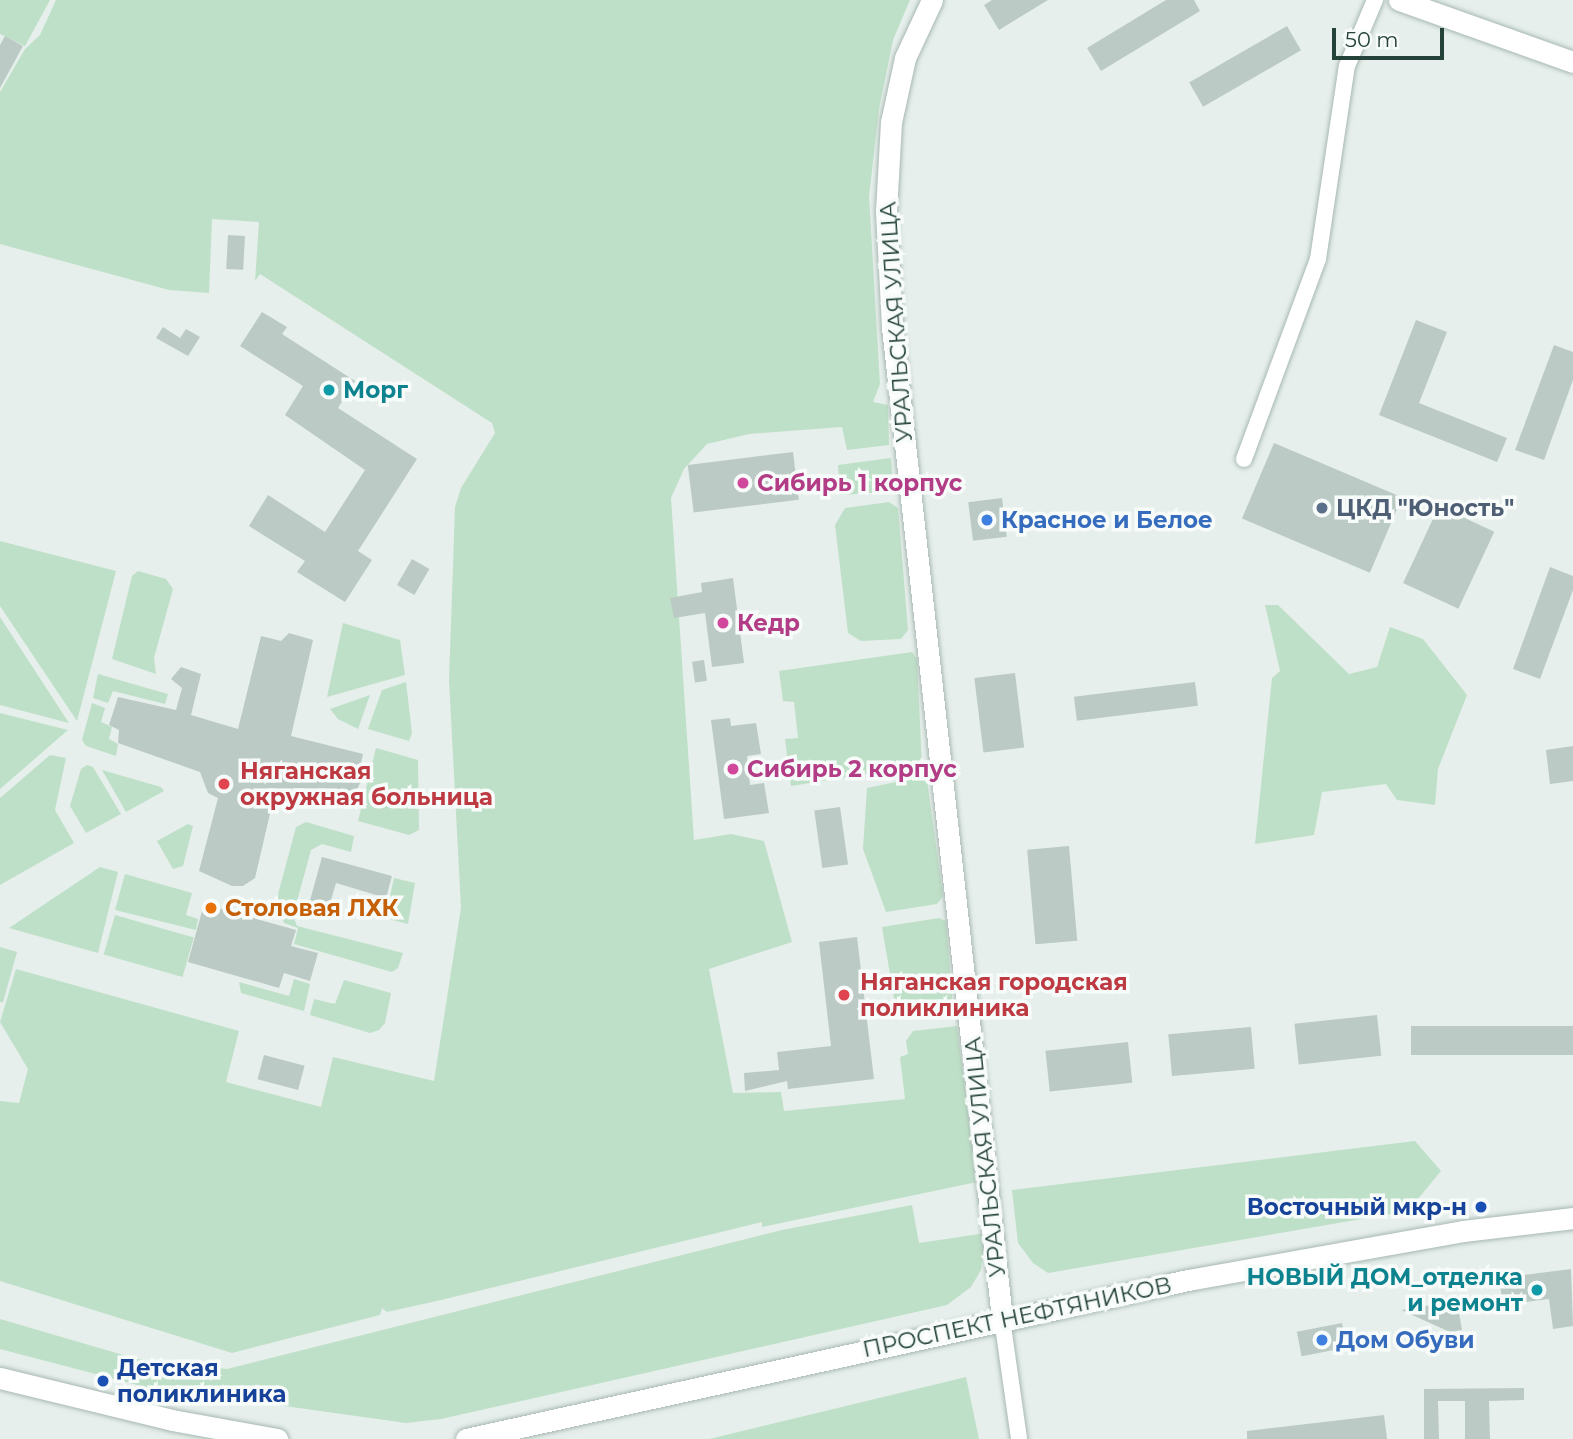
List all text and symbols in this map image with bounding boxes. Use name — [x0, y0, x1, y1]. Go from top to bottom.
scale bar — [1335, 14, 1447, 58]
text: 50 m — [1345, 27, 1399, 52]
street label: УРАЛЬСКАЯ УЛИЦА — [874, 201, 918, 443]
place label: Морг — [343, 376, 408, 404]
marker: Морг — [321, 382, 337, 398]
place label: Сибирь 1 корпус — [757, 469, 962, 497]
marker: Сибирь 1 корпус — [735, 475, 751, 491]
place label: ЦКД "Юность" — [1336, 494, 1514, 522]
marker: ЦКД "Юность" — [1314, 500, 1330, 516]
place label: Красное и Белое — [1001, 506, 1213, 534]
marker: Красное и Белое — [979, 512, 995, 528]
place label: Кедр — [737, 609, 800, 637]
marker: Кедр — [715, 615, 731, 631]
place label: Сибирь 2 корпус — [747, 755, 957, 783]
place label: Няганская окружная больница — [240, 757, 493, 811]
marker: Сибирь 2 корпус — [725, 761, 741, 777]
marker: Няганская окружная больница — [214, 774, 234, 794]
place label: Столовая ЛХК — [225, 894, 398, 922]
marker: Столовая ЛХК — [203, 900, 219, 916]
place label: Няганская городская поликлиника — [860, 968, 1128, 1022]
marker: Няганская городская поликлиника — [834, 985, 854, 1005]
street label: УРАЛЬСКАЯ УЛИЦА — [959, 1036, 1011, 1278]
place label: Восточный мкр-н — [1247, 1193, 1467, 1221]
marker: Восточный мкр-н — [1473, 1199, 1489, 1215]
place label: НОВЫЙ ДОМ_отделка и ремонт — [1247, 1263, 1523, 1317]
street label: ПРОСПЕКТ НЕФТЯНИКОВ — [860, 1271, 1174, 1363]
marker: НОВЫЙ ДОМ_отделка и ремонт — [1529, 1282, 1545, 1298]
place label: Дом Обуви — [1336, 1326, 1475, 1354]
marker: Дом Обуви — [1314, 1332, 1330, 1348]
place label: Детская поликлиника — [117, 1354, 286, 1408]
marker: Детская поликлиника — [95, 1373, 111, 1389]

